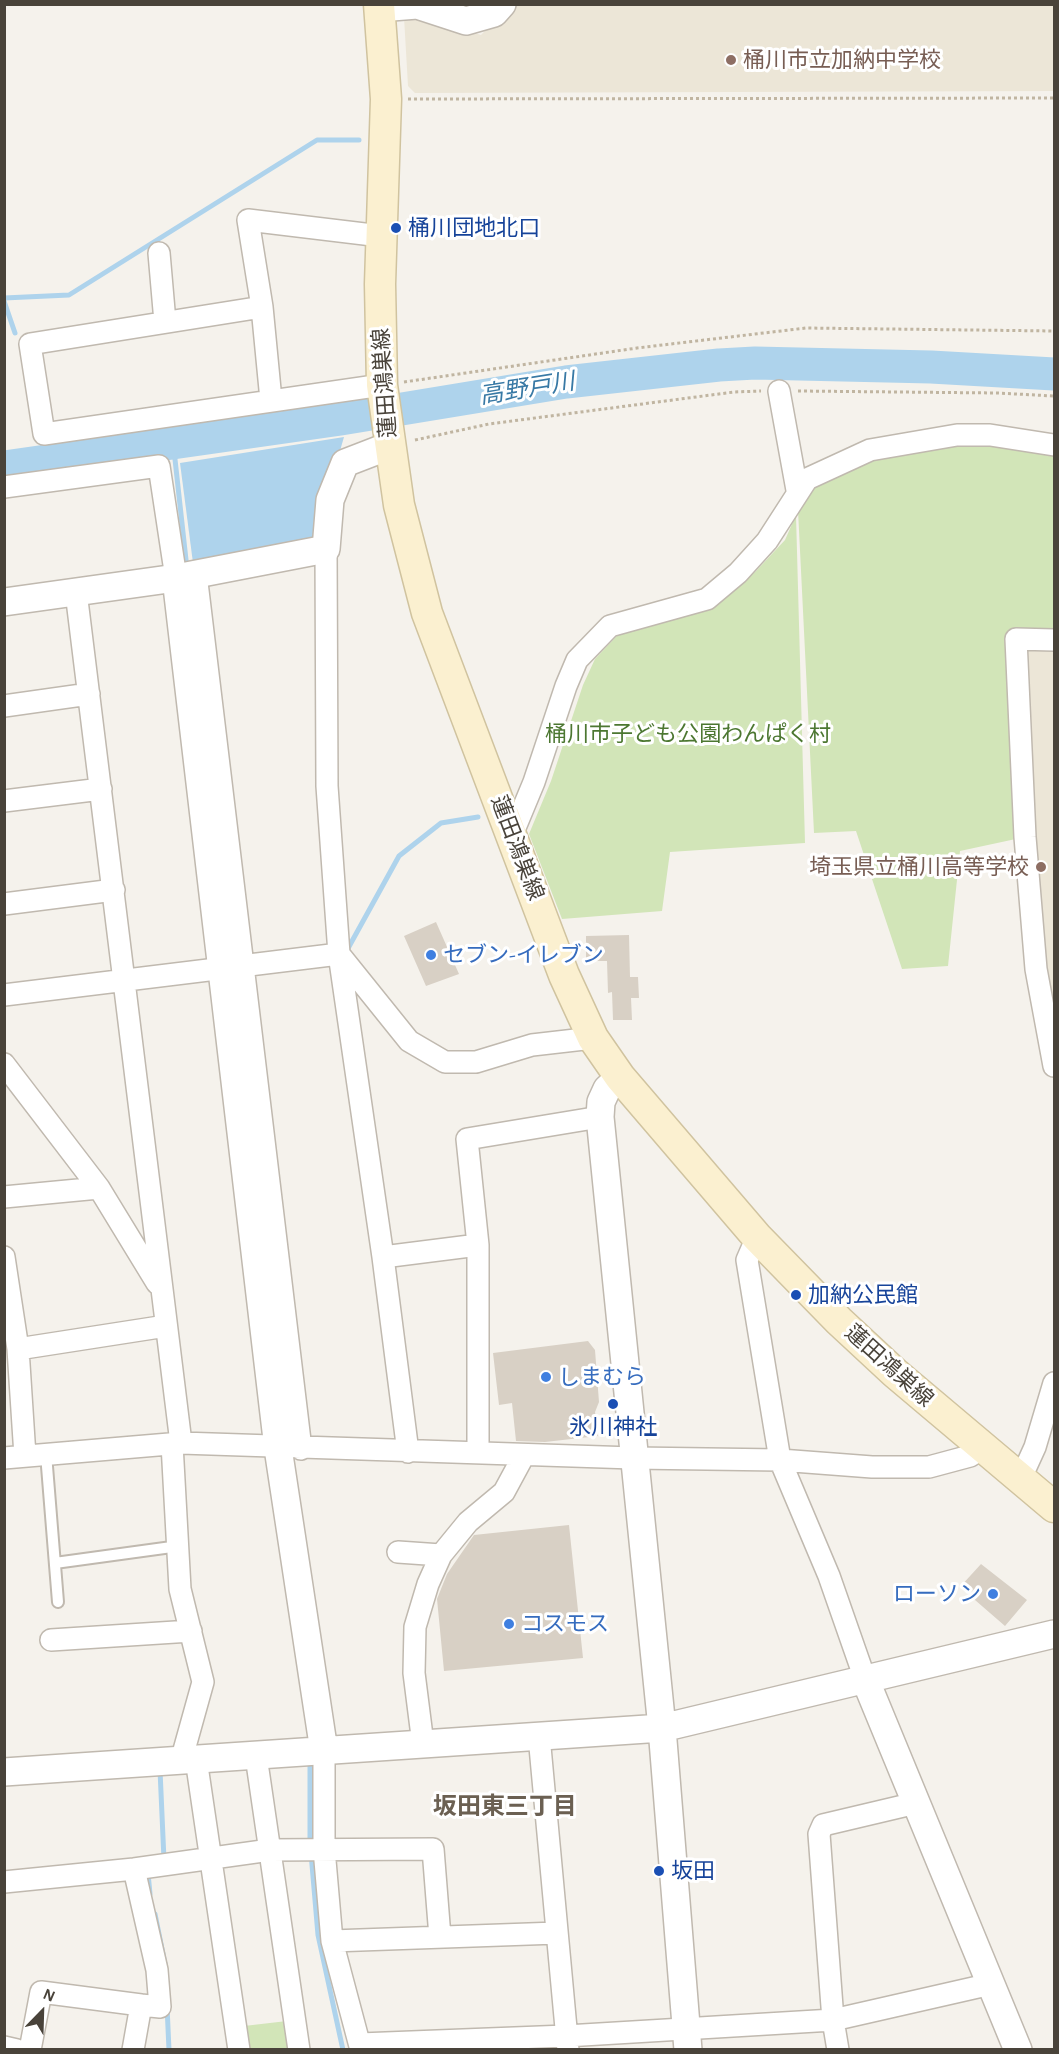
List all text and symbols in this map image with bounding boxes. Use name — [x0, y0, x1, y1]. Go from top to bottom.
place label: 桶川市立加納中学校 — [743, 47, 941, 73]
marker: 桶川市立加納中学校 — [724, 53, 738, 67]
place label: 桶川団地北口 — [408, 215, 540, 241]
marker: 桶川団地北口 — [389, 221, 403, 235]
street label: 蓮田鴻巣線 — [368, 327, 402, 439]
water label: 高野戸川 — [477, 367, 577, 411]
park label: 桶川市子ども公園わんぱく村 — [545, 721, 831, 747]
street label: 蓮田鴻巣線 — [485, 792, 549, 904]
place label: 埼玉県立桶川高等学校 — [809, 854, 1029, 880]
marker: 埼玉県立桶川高等学校 — [1034, 860, 1048, 874]
place label: セブン-イレブン — [443, 942, 604, 968]
marker: セブン-イレブン — [424, 948, 438, 962]
place label: 加納公民館 — [808, 1282, 918, 1308]
marker: 加納公民館 — [789, 1288, 803, 1302]
street label: 蓮田鴻巣線 — [839, 1319, 939, 1413]
place label: しまむら — [558, 1364, 646, 1390]
marker: しまむら — [539, 1370, 553, 1384]
marker: 氷川神社 — [606, 1397, 620, 1411]
place label: 氷川神社 — [569, 1414, 657, 1440]
place label: ローソン — [893, 1581, 981, 1607]
marker: ローソン — [986, 1587, 1000, 1601]
place label: コスモス — [521, 1611, 609, 1637]
marker: コスモス — [502, 1617, 516, 1631]
district label: 坂田東三丁目 — [433, 1793, 577, 1821]
place label: 坂田 — [671, 1858, 715, 1884]
marker: 坂田 — [652, 1864, 666, 1878]
north arrow — [12, 1982, 72, 2042]
text: N — [41, 1986, 57, 2005]

